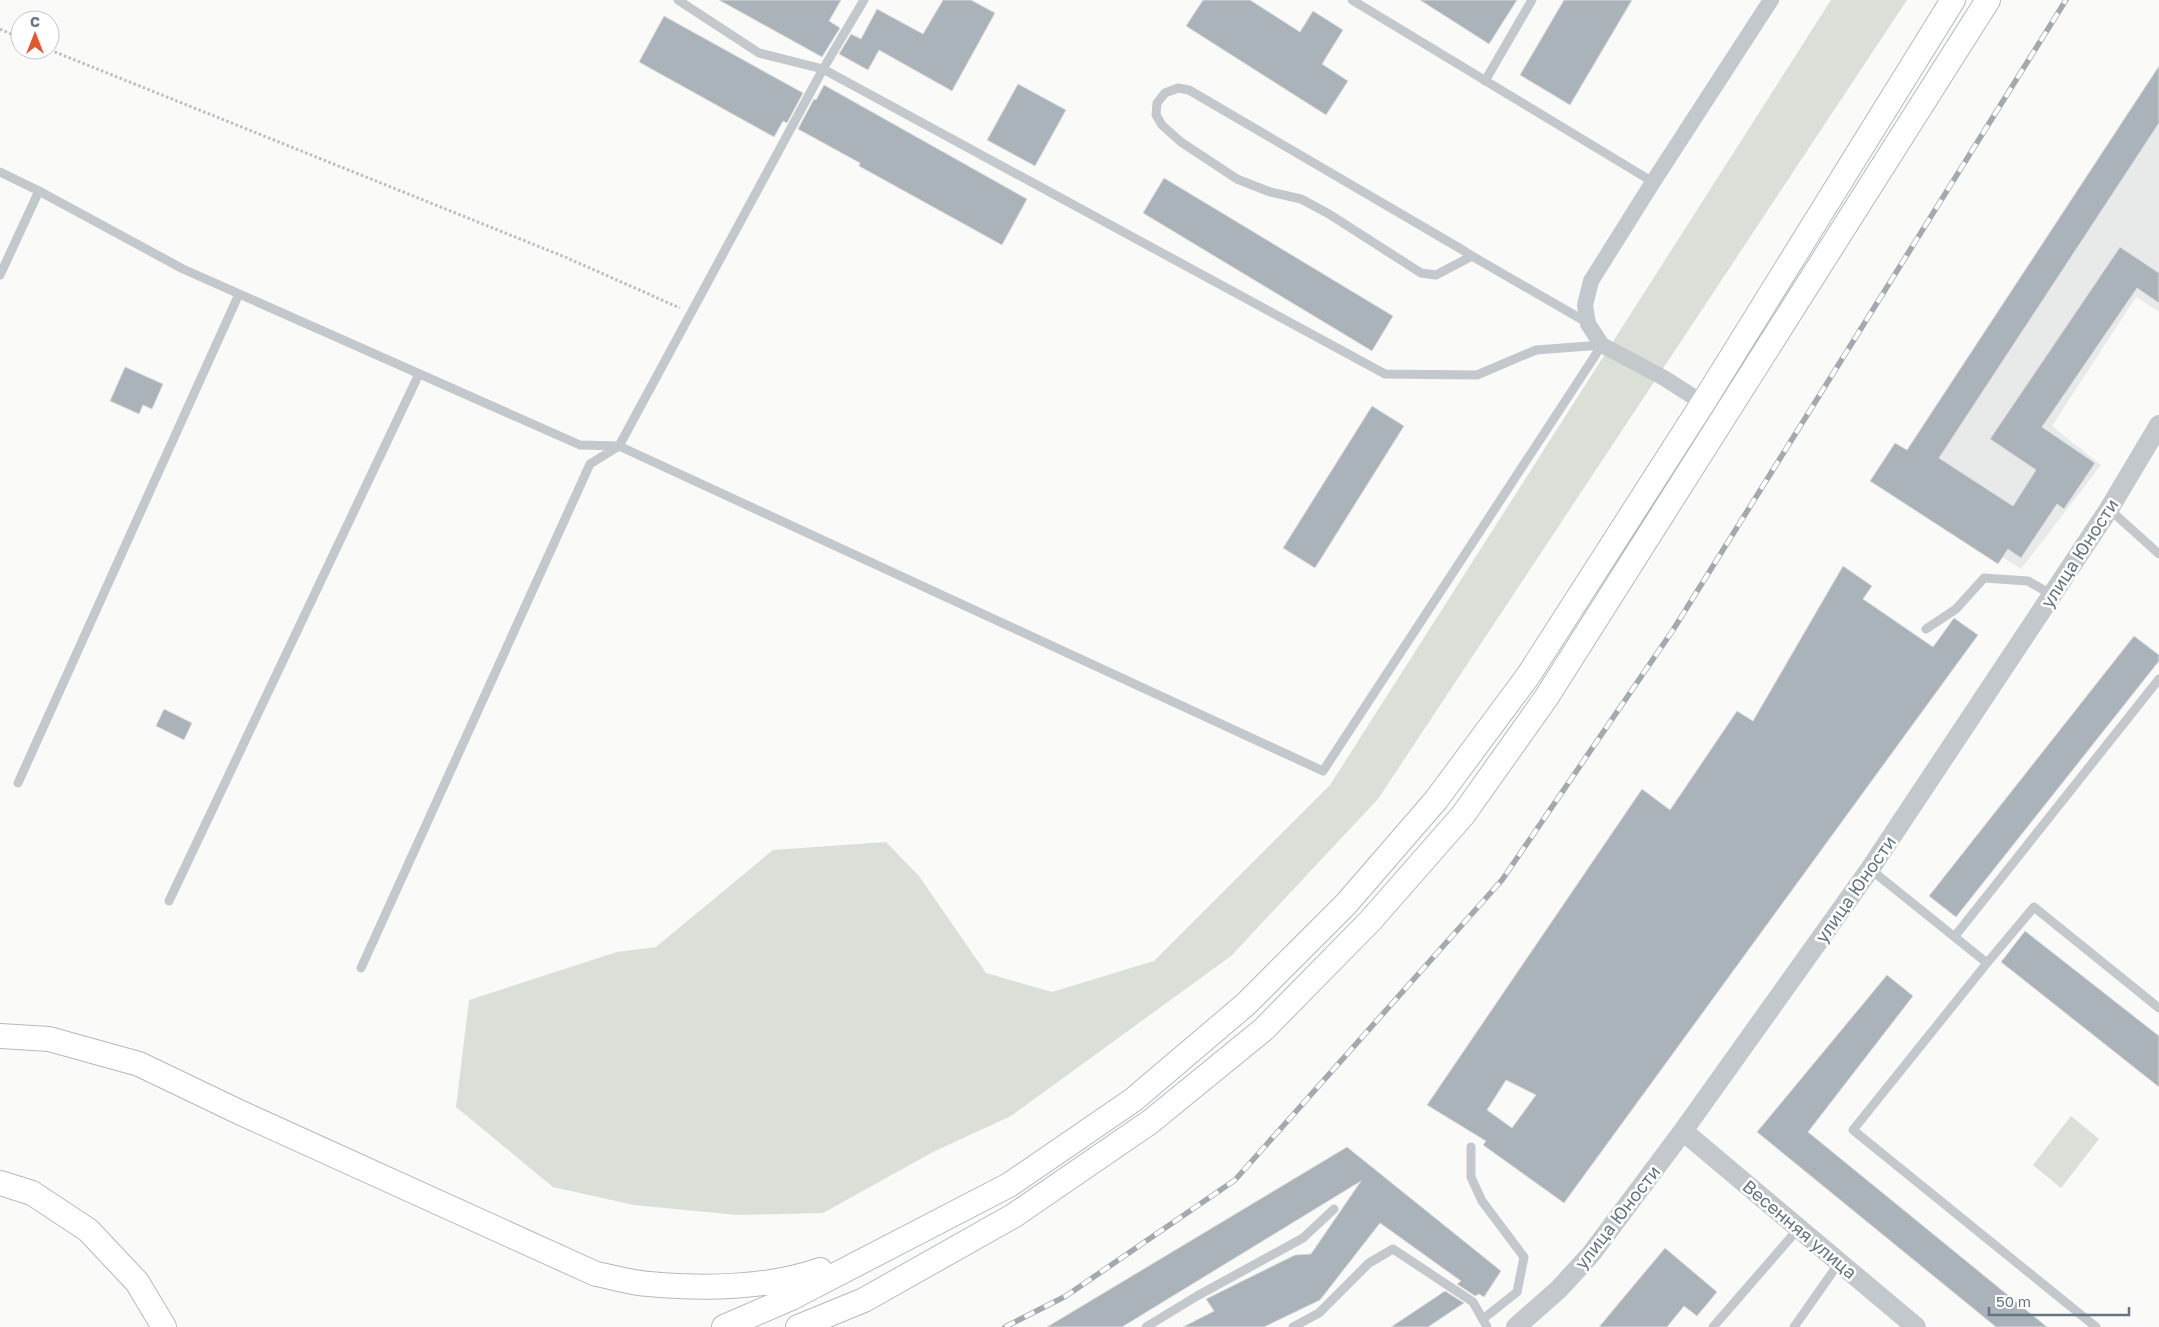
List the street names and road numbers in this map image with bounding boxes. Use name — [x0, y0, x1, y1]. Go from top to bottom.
street label: улица Юности — [2036, 494, 2122, 612]
street label: улица Юности — [1810, 831, 1900, 947]
street label: улица Юности — [1570, 1161, 1664, 1273]
street label: Весенняя улица — [1738, 1175, 1862, 1283]

